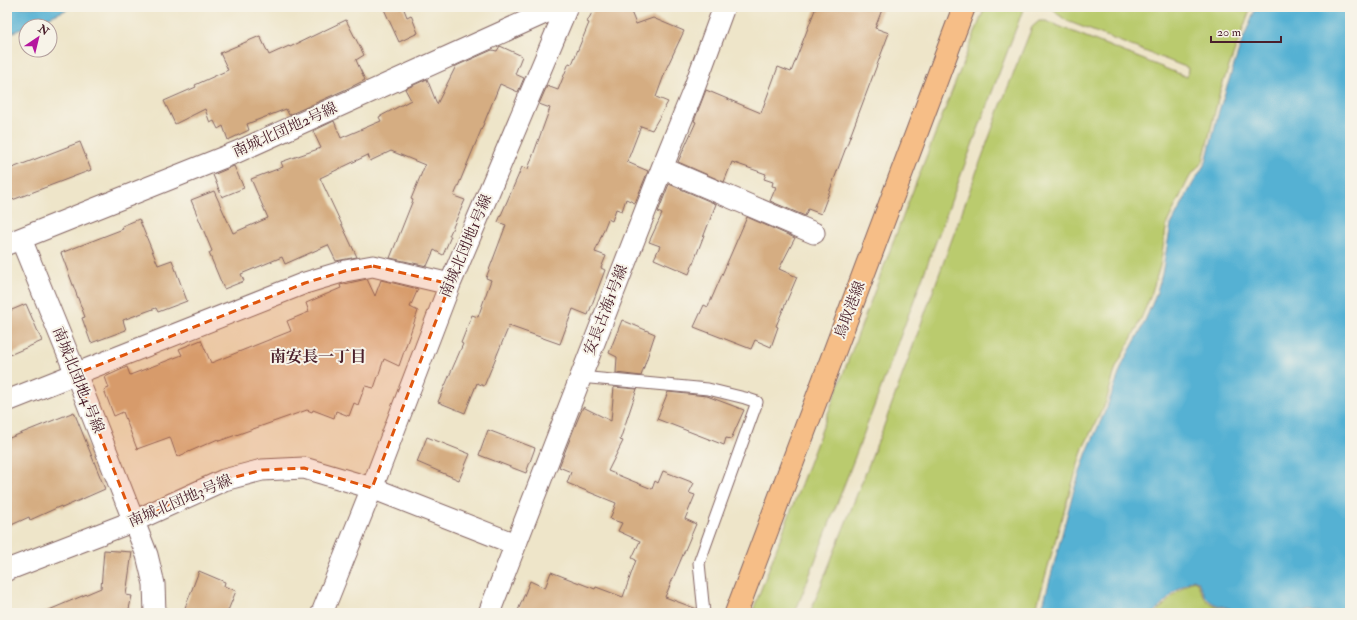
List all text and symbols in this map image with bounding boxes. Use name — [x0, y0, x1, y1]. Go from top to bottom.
north arrow — [18, 18, 58, 58]
scale bar — [1211, 18, 1281, 44]
text: N — [35, 21, 52, 39]
text: 20 m — [1217, 25, 1242, 40]
street label: 南城北団地2号線 — [230, 98, 340, 162]
street label: 南城北団地1号線 — [436, 191, 496, 301]
street label: 安長古海1号線 — [580, 262, 632, 358]
street label: 鳥取港線 — [830, 279, 870, 341]
street label: 南城北団地4号線 — [48, 324, 108, 436]
district label: 南安長一丁目 — [270, 347, 366, 367]
street label: 南城北団地3号線 — [125, 471, 235, 531]

